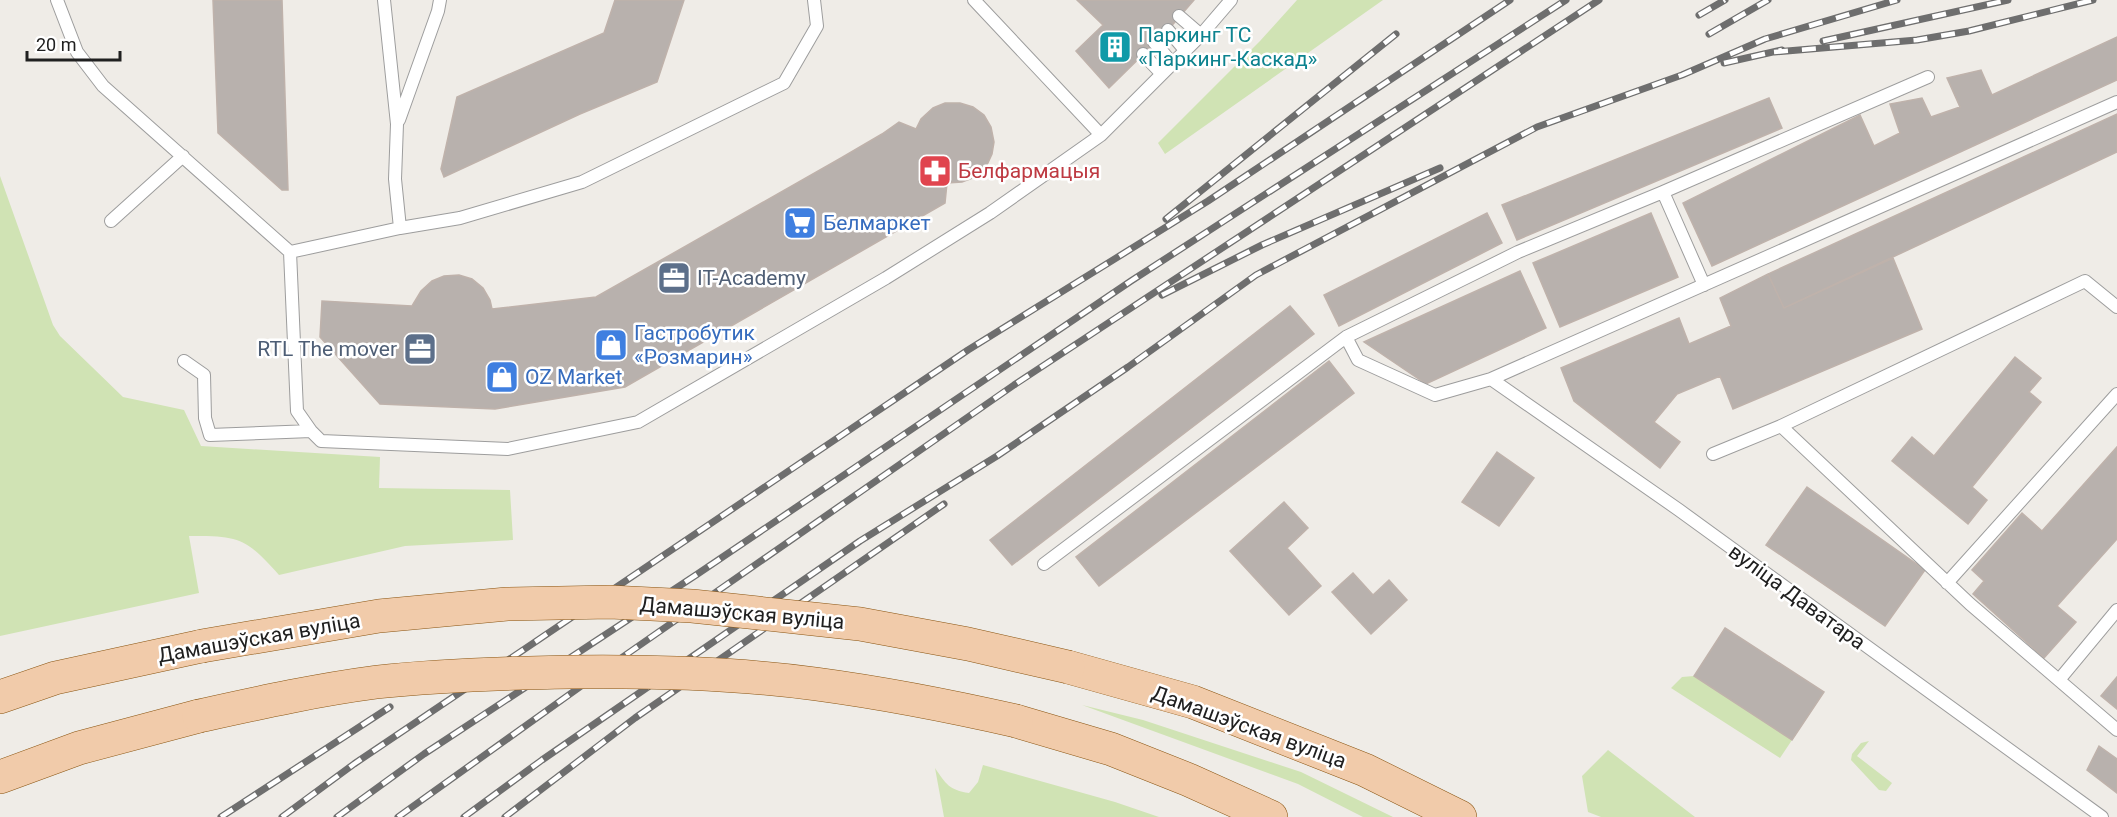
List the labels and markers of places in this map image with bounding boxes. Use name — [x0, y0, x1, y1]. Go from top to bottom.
place label: Паркинг ТС «Паркинг-Каскад» — [1138, 23, 1318, 71]
building icon: Паркинг ТС «Паркинг-Каскад» — [1097, 29, 1133, 65]
pharmacy icon: Белфармацыя — [917, 153, 953, 189]
place label: Белфармацыя — [958, 159, 1100, 183]
supermarket icon: Белмаркет — [782, 205, 818, 241]
place label: Белмаркет — [823, 211, 931, 235]
office icon: IT-Academy — [656, 260, 692, 296]
place label: IT-Academy — [697, 266, 806, 290]
place label: Гастробутик «Розмарин» — [634, 321, 756, 369]
shop icon: Гастробутик «Розмарин» — [593, 327, 629, 363]
office icon: RTL The mover — [402, 331, 438, 367]
place label: RTL The mover — [257, 337, 397, 361]
shop icon: OZ Market — [484, 359, 520, 395]
place label: OZ Market — [525, 365, 622, 389]

